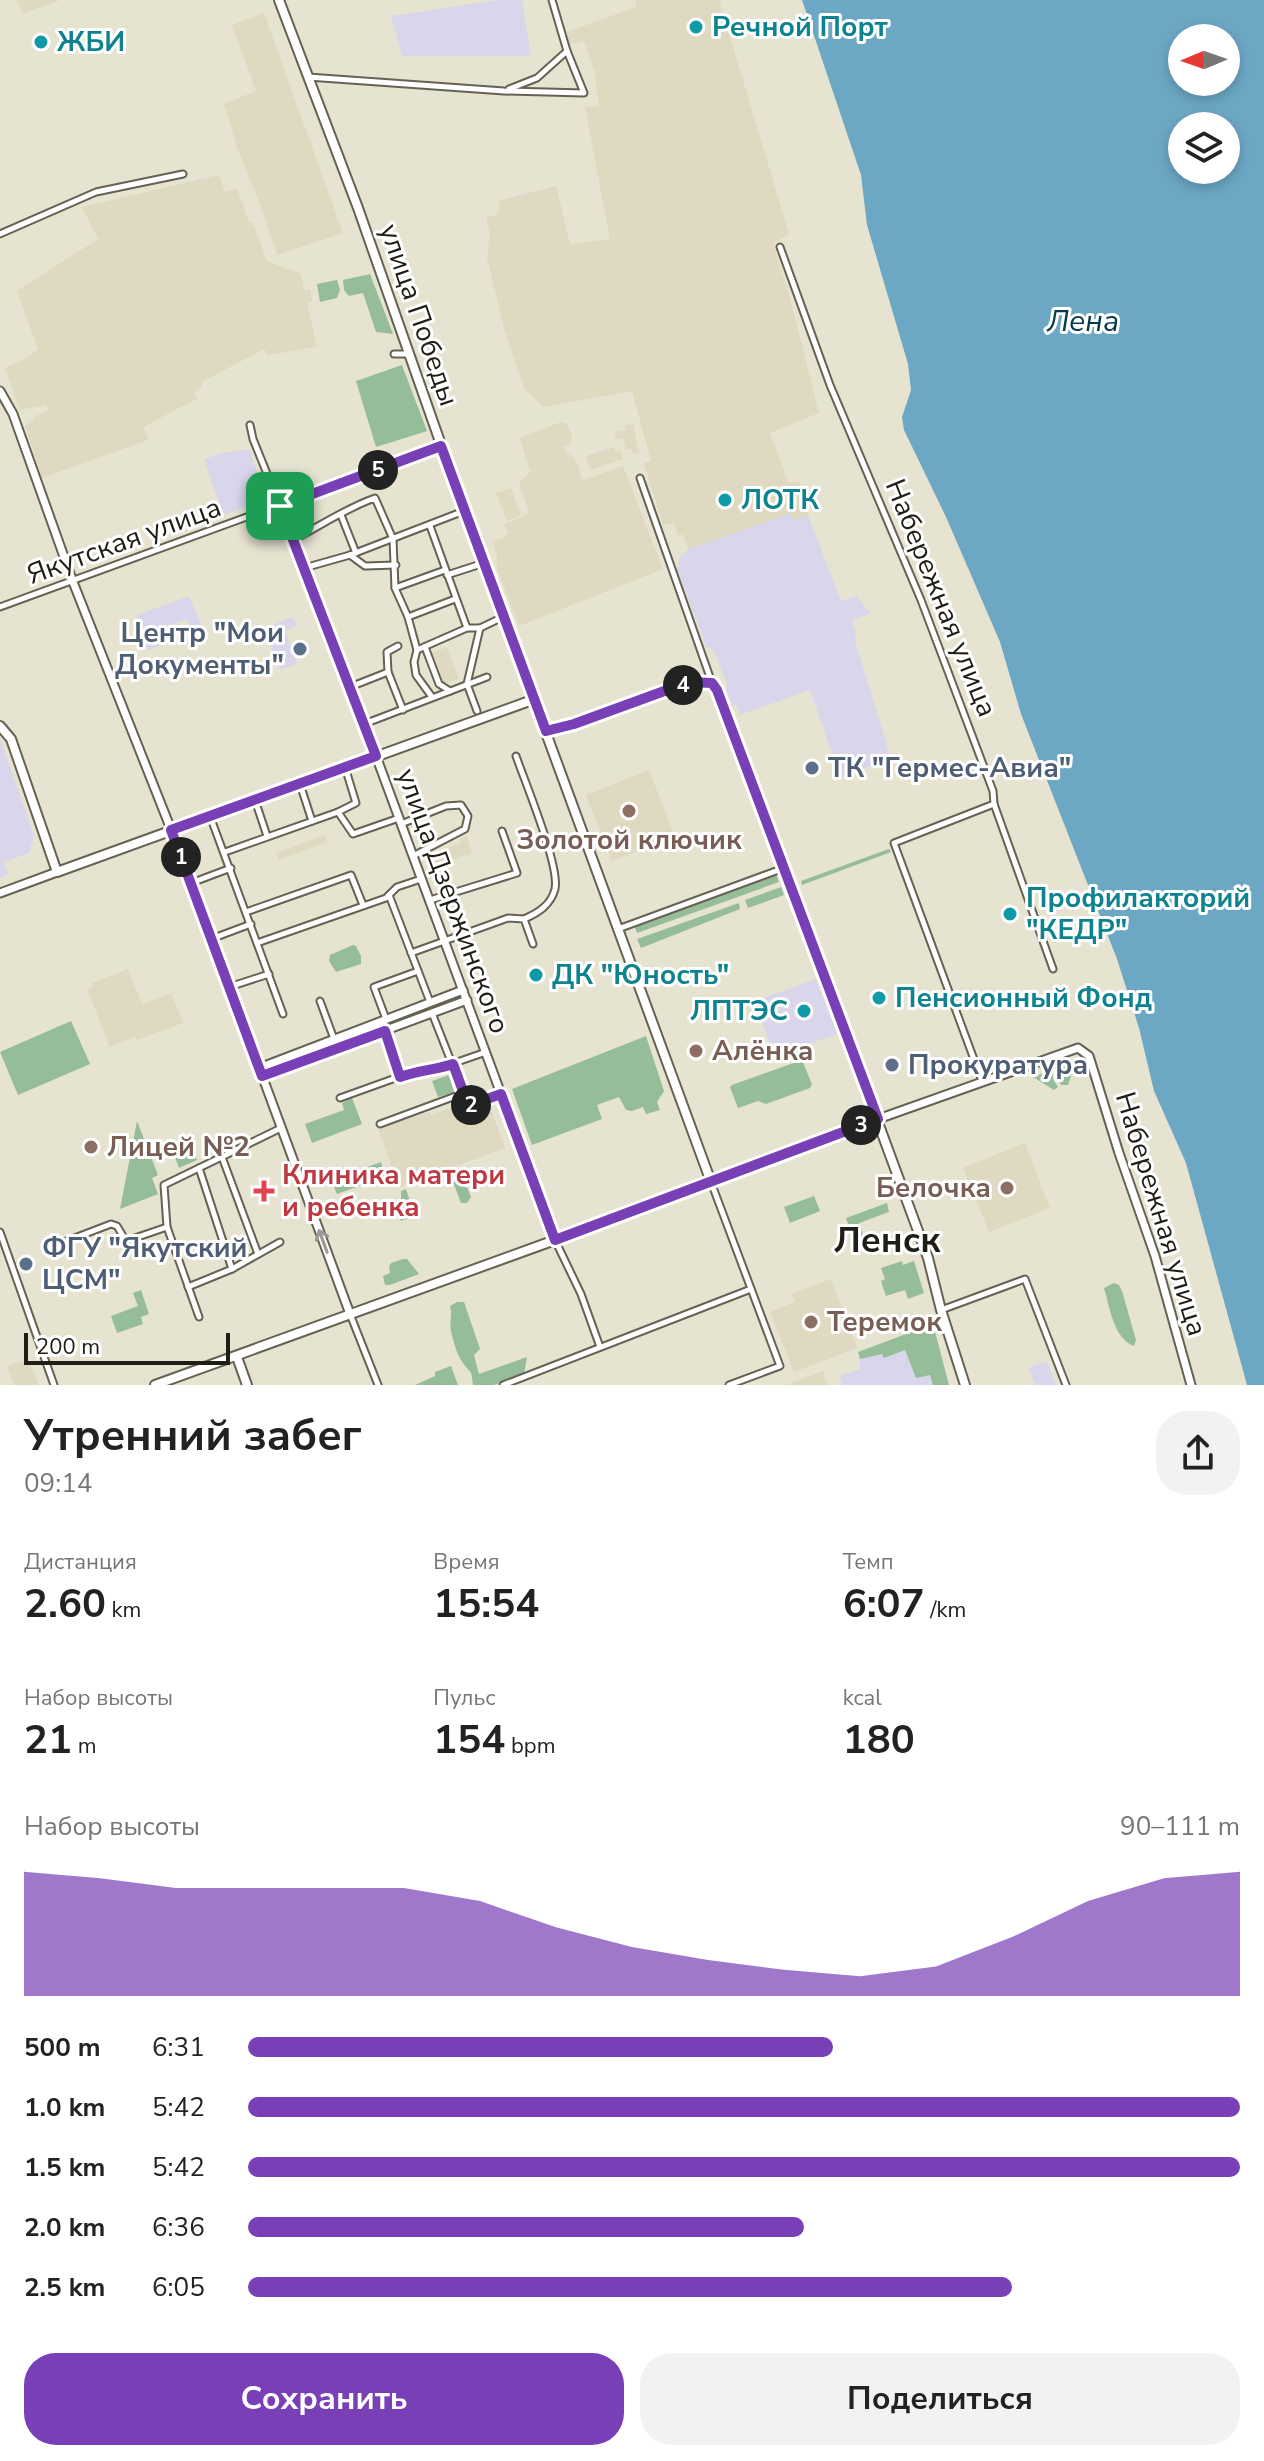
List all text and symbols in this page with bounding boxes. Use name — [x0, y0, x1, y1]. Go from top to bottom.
place label: Речной Порт — [712, 8, 889, 46]
marker: Речной Порт — [687, 18, 705, 36]
place label: ЖБИ — [57, 23, 125, 61]
north arrow — [1168, 24, 1240, 96]
map controls — [1168, 24, 1240, 184]
marker: ЖБИ — [32, 33, 50, 51]
button: layers — [1168, 112, 1240, 184]
street label: улица Победы — [370, 219, 468, 411]
water label: Лена — [1046, 301, 1119, 342]
pin: 5 — [358, 450, 398, 490]
text: 5 — [371, 455, 385, 485]
pin — [246, 472, 314, 540]
street label: Набережная улица — [876, 474, 1006, 722]
place label: ЛОТК — [741, 481, 819, 519]
icon: arrive — [258, 484, 302, 528]
street label: Якутская улица — [22, 488, 226, 594]
marker: ЛОТК — [716, 491, 734, 509]
place label: Центр "Мои Документы" — [115, 614, 284, 684]
marker: Центр "Мои Документы" — [291, 640, 309, 658]
pin: 4 — [663, 665, 703, 705]
text: 4 — [676, 670, 690, 700]
place label: ТК "Гермес-Авиа" — [828, 749, 1071, 787]
marker: ТК "Гермес-Авиа" — [803, 759, 821, 777]
street label: улица Дзержинского — [387, 763, 519, 1039]
marker: Золотой ключик — [620, 802, 638, 820]
place label: Золотой ключик — [516, 821, 742, 859]
pin: 1 — [161, 837, 201, 877]
text: 1 — [174, 842, 188, 872]
place label: Профилакторий "КЕДР" — [1026, 879, 1250, 949]
marker: Профилакторий "КЕДР" — [1001, 905, 1019, 923]
place label: ДК "Юность" — [552, 956, 729, 994]
marker: ДК "Юность" — [527, 966, 545, 984]
place label: Пенсионный Фонд — [895, 979, 1152, 1017]
marker: Пенсионный Фонд — [870, 989, 888, 1007]
place label: ЛПТЭС — [690, 992, 788, 1030]
marker: ЛПТЭС — [795, 1002, 813, 1020]
place label: Алёнка — [712, 1032, 814, 1070]
marker: Алёнка — [687, 1042, 705, 1060]
place label: Прокуратура — [908, 1046, 1088, 1084]
marker: Прокуратура — [883, 1056, 901, 1074]
pin: 2 — [451, 1085, 491, 1125]
street label: Набережная улица — [1106, 1087, 1216, 1341]
text: 2 — [464, 1090, 478, 1120]
pin: 3 — [841, 1105, 881, 1145]
text: 3 — [854, 1110, 868, 1140]
place label: Лицей №2 — [107, 1128, 250, 1166]
marker: Лицей №2 — [82, 1138, 100, 1156]
place label: Клиника матери и ребенка — [282, 1156, 505, 1226]
place label: Белочка — [876, 1169, 991, 1207]
marker: Белочка — [998, 1179, 1016, 1197]
marker: Клиника матери и ребенка — [253, 1180, 275, 1202]
district label: Ленск — [834, 1216, 941, 1265]
place label: ФГУ "Якутский ЦСМ" — [42, 1229, 248, 1299]
one-way arrow — [315, 1229, 329, 1254]
marker: ФГУ "Якутский ЦСМ" — [17, 1255, 35, 1273]
place label: Теремок — [827, 1303, 942, 1341]
marker: Теремок — [802, 1313, 820, 1331]
scale bar — [24, 1329, 230, 1365]
text: 200 m — [36, 1332, 100, 1362]
text: Утренний забег — [24, 1406, 362, 1466]
button: share — [1156, 1411, 1240, 1495]
text: 09:14 — [24, 1466, 92, 1501]
text: Дистанция — [24, 1547, 137, 1577]
text: Время — [433, 1547, 500, 1577]
text: Темп — [843, 1547, 894, 1577]
text: 2.60 — [24, 1577, 106, 1631]
text: 15:54 — [433, 1577, 539, 1631]
text: 6:07 — [843, 1577, 925, 1631]
text: km — [106, 1595, 141, 1625]
text: /km — [925, 1595, 966, 1625]
text: Набор высоты — [24, 1683, 173, 1713]
text: Пульс — [433, 1683, 496, 1713]
text: kcal — [843, 1683, 882, 1713]
text: 21 — [24, 1713, 72, 1767]
text: 154 — [433, 1713, 505, 1767]
text: 180 — [843, 1713, 915, 1767]
text: m — [72, 1731, 97, 1761]
text: bpm — [505, 1731, 555, 1761]
text: Набор высоты — [24, 1809, 200, 1844]
text: 90–111 m — [1120, 1809, 1240, 1844]
text: 500 m — [24, 2030, 101, 2065]
text: 6:31 — [152, 2030, 205, 2065]
text: 1.0 km — [24, 2090, 105, 2125]
text: 5:42 — [152, 2090, 205, 2125]
text: 1.5 km — [24, 2150, 105, 2185]
text: 5:42 — [152, 2150, 205, 2185]
text: 2.0 km — [24, 2210, 105, 2245]
text: 6:36 — [152, 2210, 205, 2245]
text: 2.5 km — [24, 2270, 105, 2305]
text: 6:05 — [152, 2270, 205, 2305]
button: Сохранить — [24, 2353, 624, 2445]
button: Поделиться — [640, 2353, 1240, 2445]

